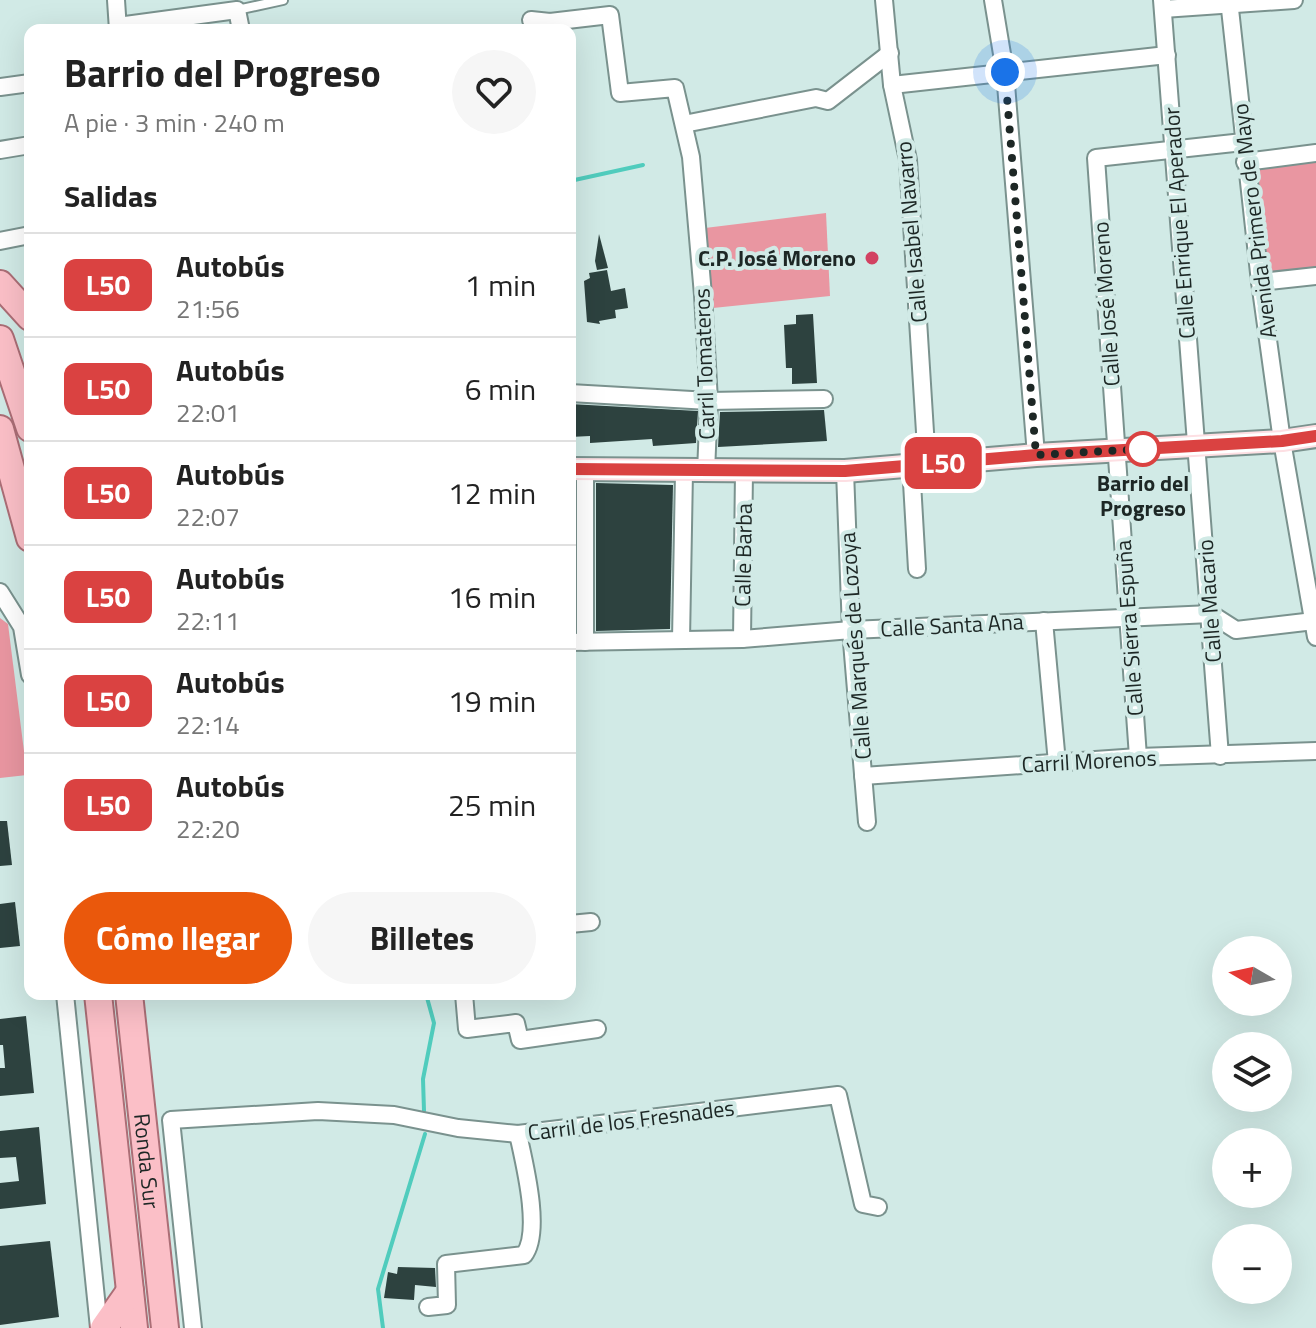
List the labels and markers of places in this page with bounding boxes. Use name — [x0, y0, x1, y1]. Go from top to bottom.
place label: C.P. José Moreno — [698, 241, 856, 275]
marker: C.P. José Moreno — [863, 249, 881, 267]
marker: Barrio del Progreso — [1126, 432, 1160, 466]
place label: Barrio del Progreso — [1097, 466, 1189, 525]

